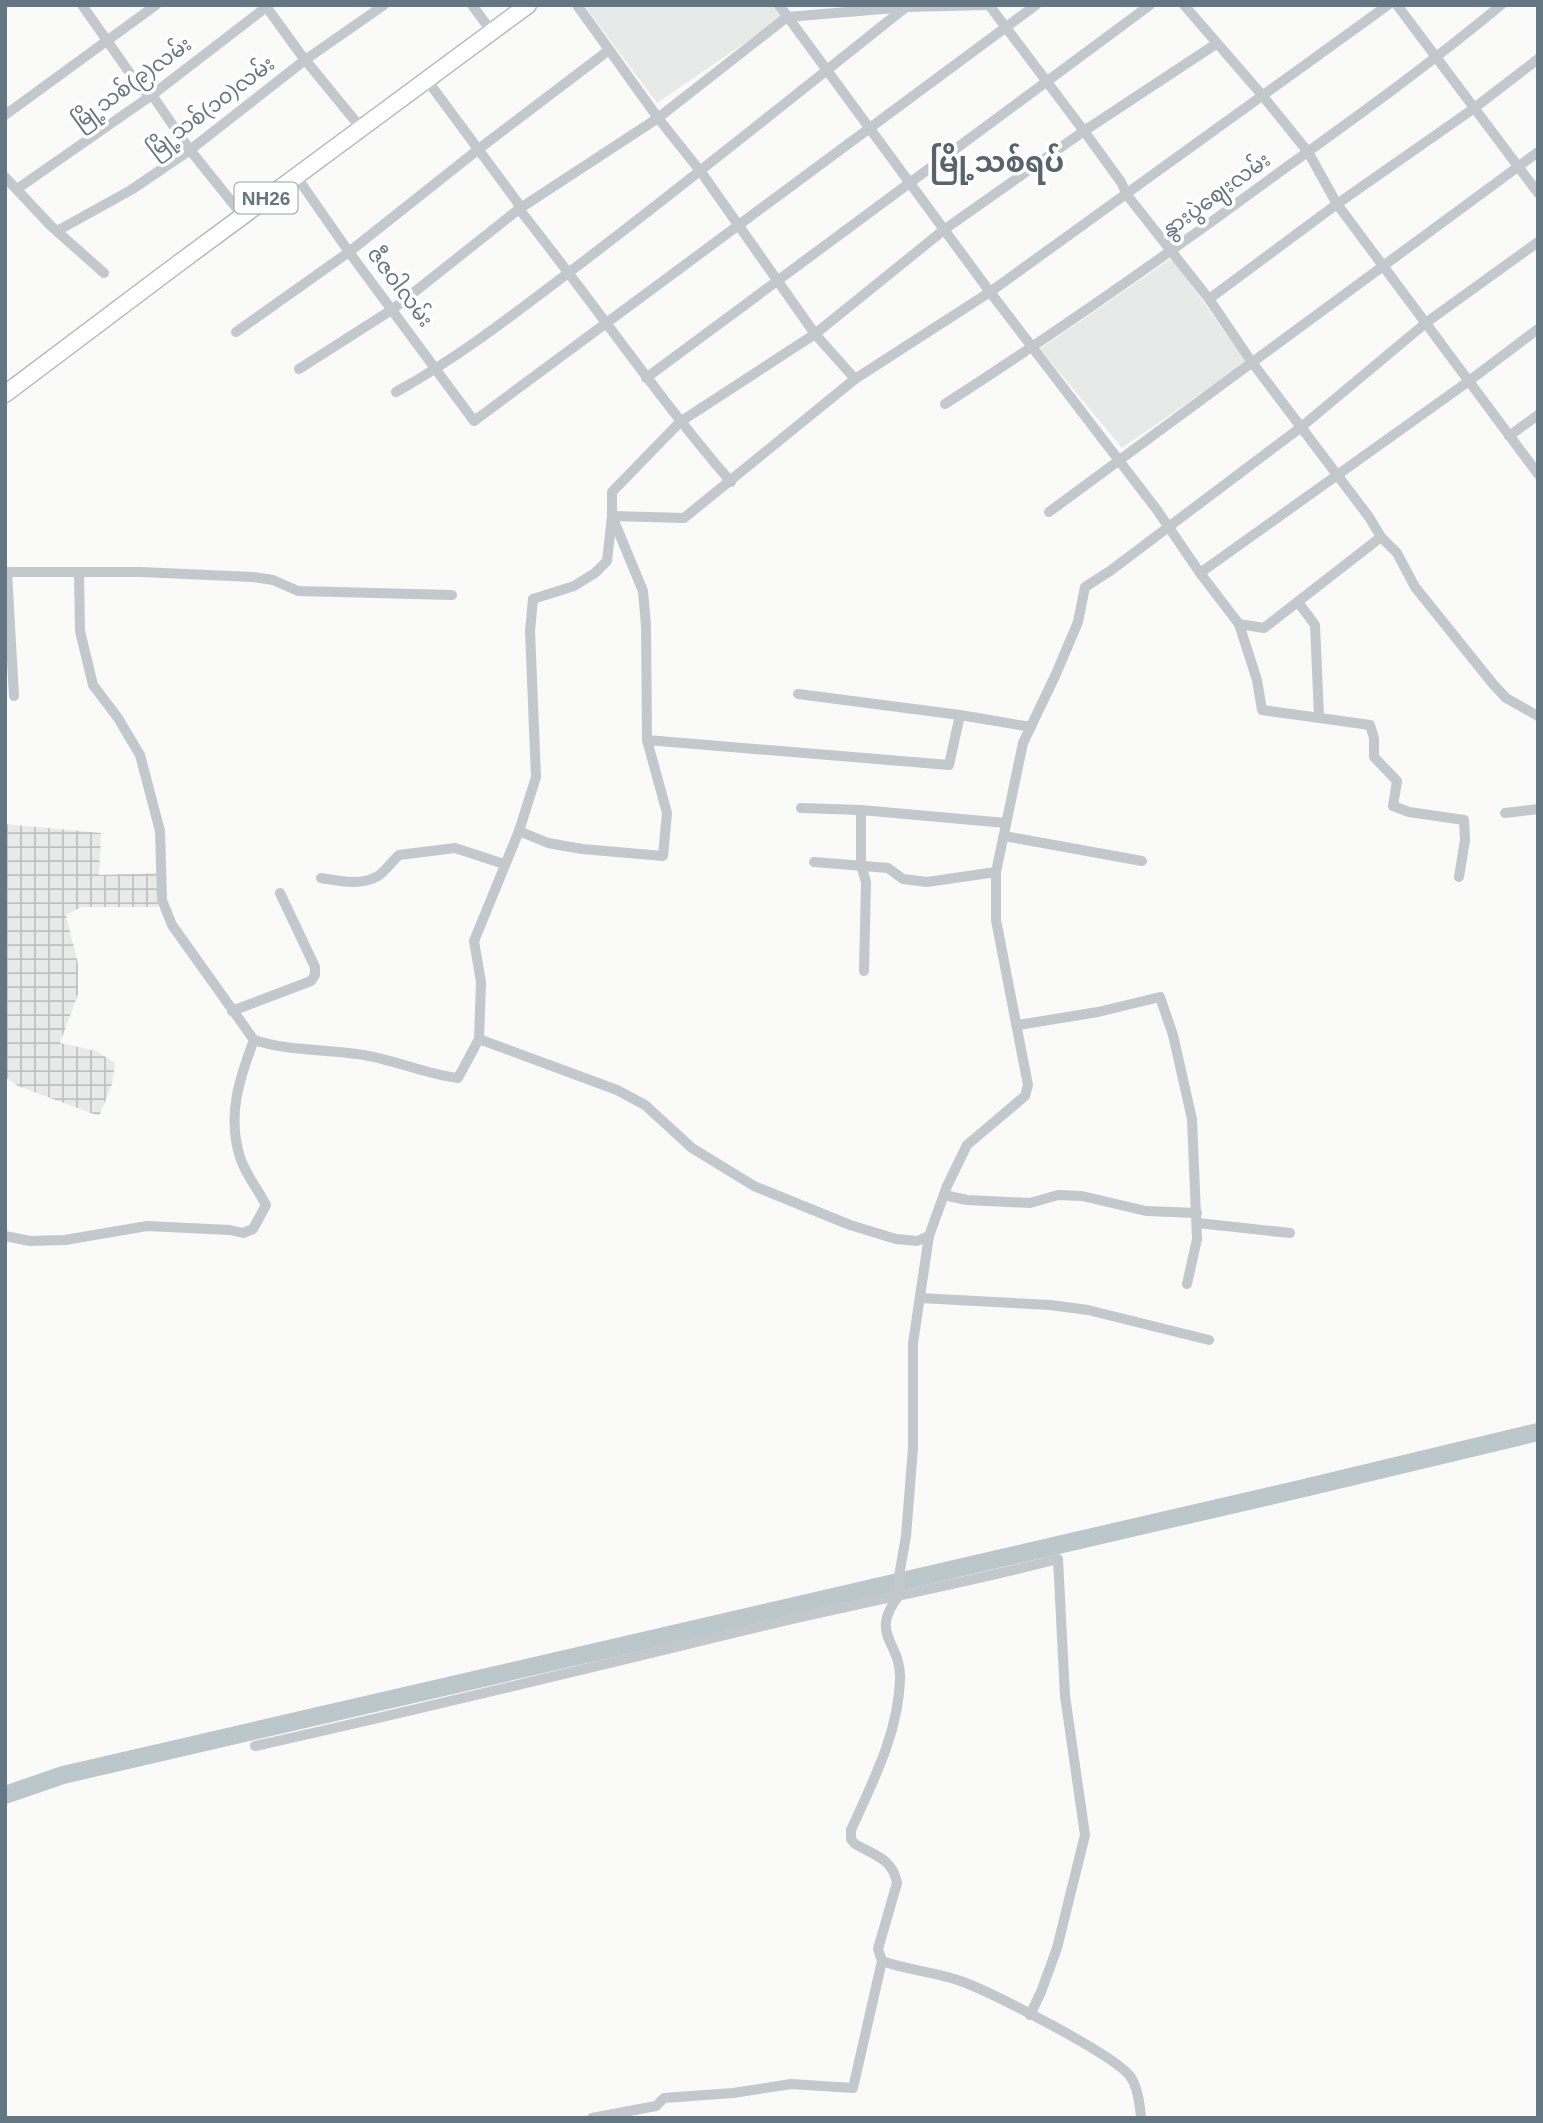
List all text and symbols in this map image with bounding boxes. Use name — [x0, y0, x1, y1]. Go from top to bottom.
street label: မြို့သစ်(၉)လမ်း — [66, 29, 199, 138]
street label: မြို့သစ်(၁၀)လမ်း — [140, 48, 282, 166]
district label: မြို့သစ်ရပ် — [930, 143, 1064, 185]
street label: နွားပွဲဈေးလမ်း — [1155, 144, 1278, 246]
road number: NH26 — [234, 182, 298, 214]
street label: ဇီဇဝါလမ်း — [363, 240, 441, 331]

